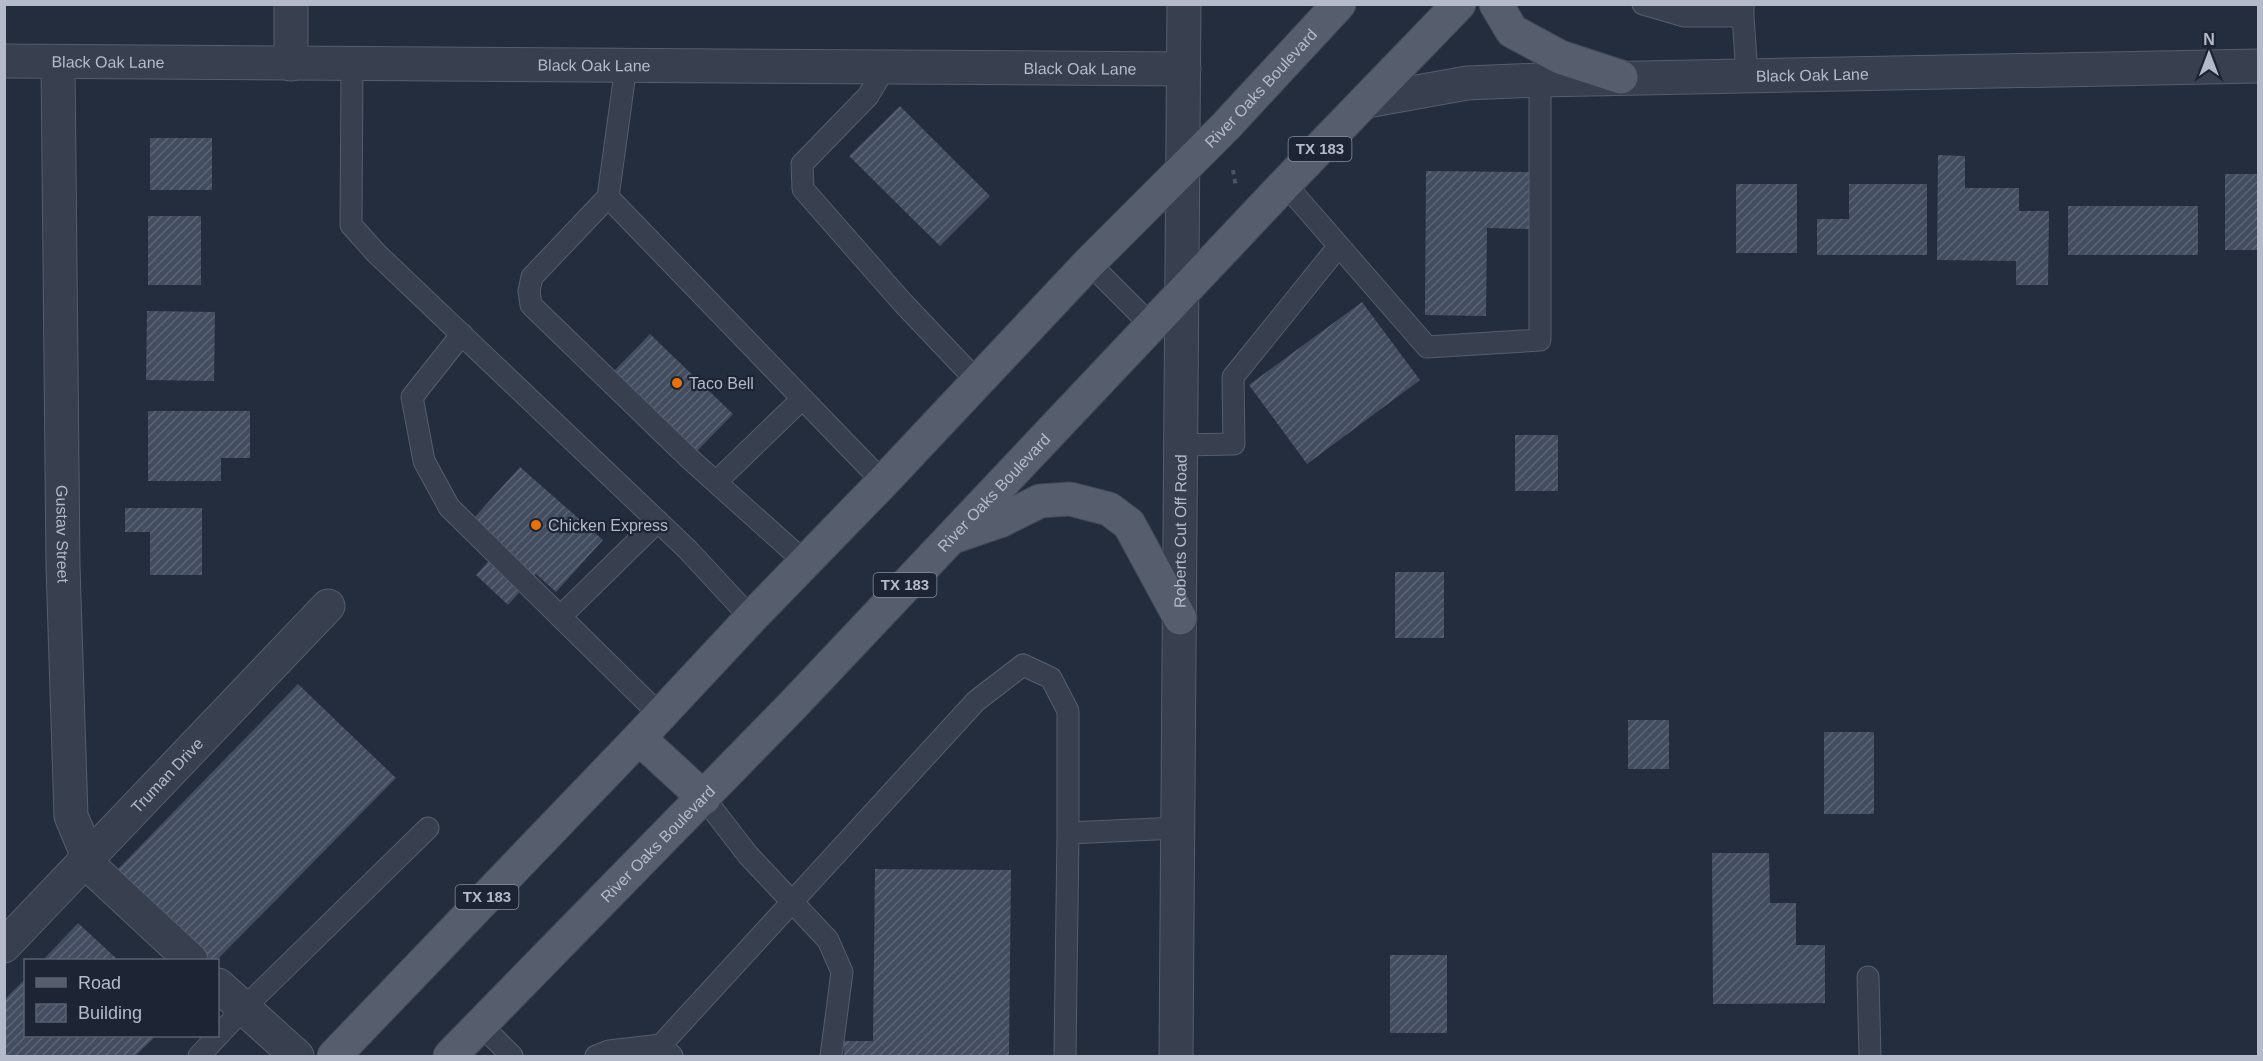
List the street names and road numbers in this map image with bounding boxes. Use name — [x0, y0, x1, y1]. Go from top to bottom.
street label: River Oaks Boulevard — [1202, 26, 1320, 151]
street label: Black Oak Lane — [51, 53, 165, 71]
street label: Black Oak Lane — [537, 57, 651, 74]
street label: Black Oak Lane — [1023, 60, 1137, 78]
street label: Black Oak Lane — [1756, 66, 1869, 85]
road number: TX 183 — [1288, 137, 1352, 161]
street label: River Oaks Boulevard — [934, 430, 1054, 555]
street label: Roberts Cut Off Road — [1171, 454, 1190, 608]
street label: Gustav Street — [53, 485, 72, 584]
road number: TX 183 — [874, 573, 936, 597]
street label: Truman Drive — [128, 735, 207, 816]
street label: River Oaks Boulevard — [597, 782, 718, 906]
road number: TX 183 — [456, 885, 518, 909]

